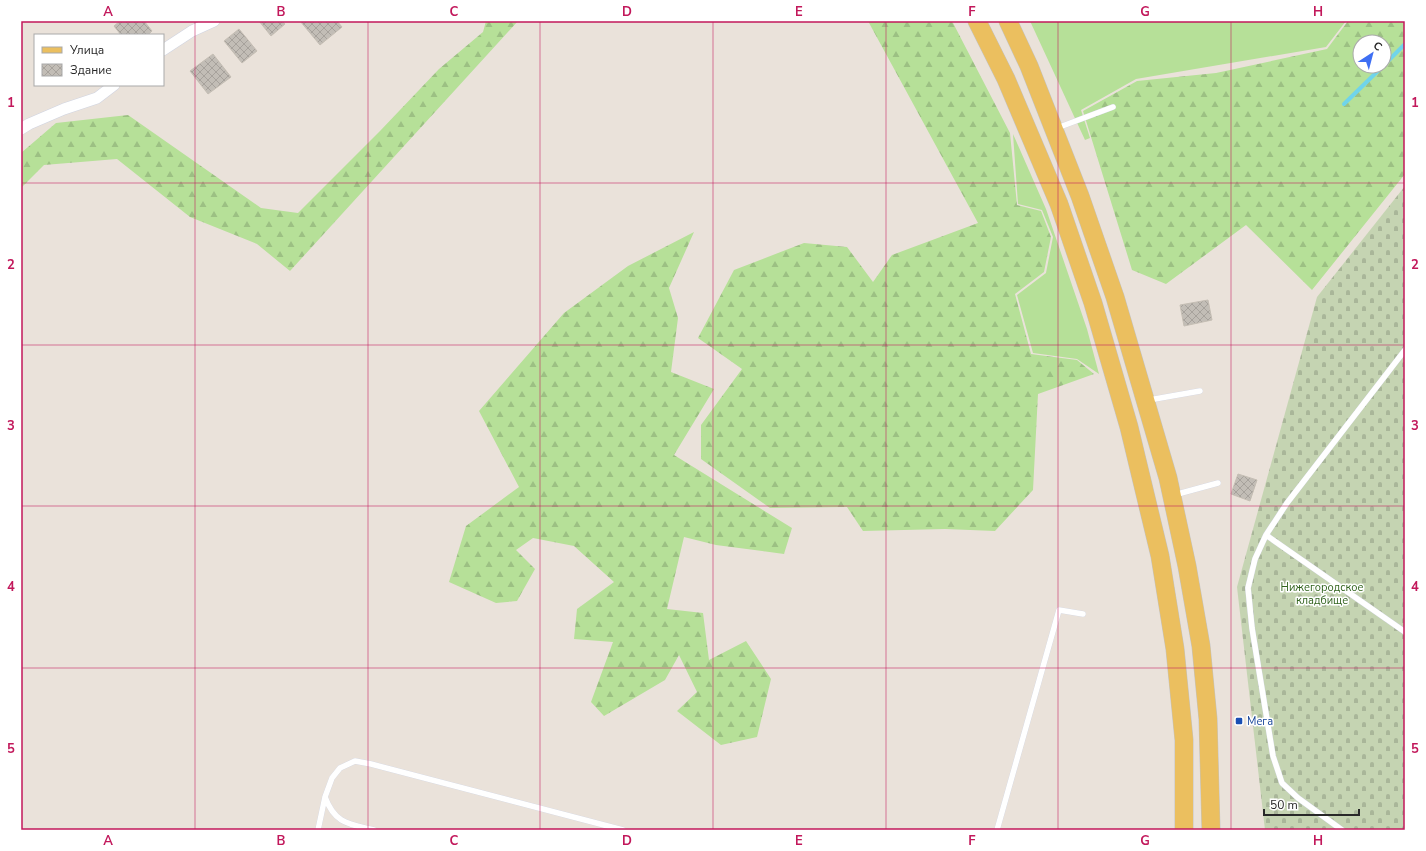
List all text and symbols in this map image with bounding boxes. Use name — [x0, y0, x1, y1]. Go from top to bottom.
text: A — [103, 3, 113, 21]
text: B — [277, 3, 286, 21]
text: C — [450, 3, 459, 21]
text: D — [622, 3, 632, 21]
text: E — [795, 3, 803, 21]
text: F — [968, 3, 976, 21]
text: G — [1140, 3, 1150, 21]
text: H — [1313, 3, 1323, 21]
legend — [34, 34, 164, 86]
north arrow — [1352, 34, 1392, 74]
text: С — [1370, 38, 1385, 55]
text: Улица — [69, 42, 104, 58]
text: Здание — [70, 62, 112, 78]
text: 1 — [7, 94, 15, 112]
text: 1 — [1411, 94, 1419, 112]
text: 2 — [7, 256, 15, 274]
text: 2 — [1411, 256, 1419, 274]
text: 3 — [7, 417, 15, 435]
text: 3 — [1411, 417, 1419, 435]
text: 4 — [7, 578, 15, 596]
text: 4 — [1411, 578, 1419, 596]
park label: Нижегородское кладбище — [1281, 580, 1363, 608]
place label: Мега — [1247, 714, 1273, 729]
marker: Мега — [1234, 716, 1244, 726]
text: 5 — [7, 740, 15, 758]
text: 5 — [1411, 740, 1419, 758]
scale bar — [1264, 791, 1359, 817]
text: 50 m — [1270, 797, 1298, 813]
text: A — [103, 832, 113, 850]
text: B — [277, 832, 286, 850]
text: C — [450, 832, 459, 850]
text: D — [622, 832, 632, 850]
text: E — [795, 832, 803, 850]
text: F — [968, 832, 976, 850]
text: G — [1140, 832, 1150, 850]
text: H — [1313, 832, 1323, 850]

